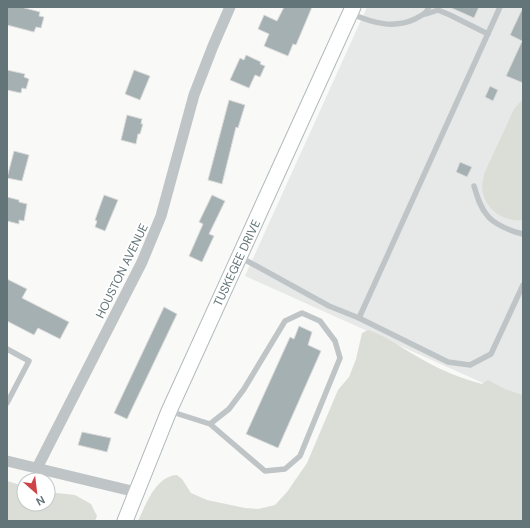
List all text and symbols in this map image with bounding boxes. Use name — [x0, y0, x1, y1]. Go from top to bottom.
street label: TUSKEGEE DRIVE — [210, 217, 264, 309]
street label: HOUSTON AVENUE — [92, 221, 152, 321]
north arrow — [16, 472, 56, 512]
text: N — [34, 493, 48, 509]

